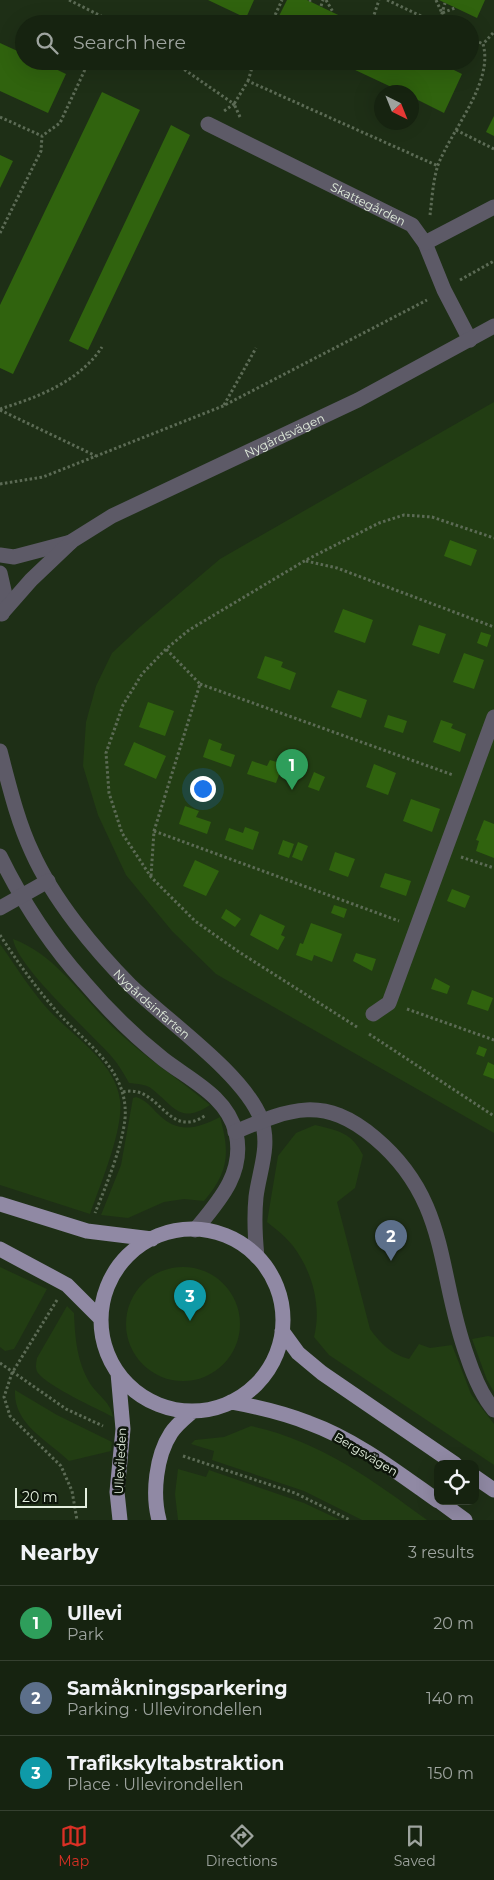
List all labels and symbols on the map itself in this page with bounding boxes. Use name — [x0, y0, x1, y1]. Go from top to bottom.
north arrow — [374, 85, 419, 130]
street label: Skattegården — [328, 179, 408, 228]
street label: Nygårdsvägen — [242, 410, 327, 460]
pin: 1 — [276, 749, 308, 790]
your location — [190, 776, 216, 802]
street label: Nygårdsinfarten — [111, 966, 193, 1042]
pin: 2 — [375, 1220, 407, 1261]
pin: 3 — [174, 1280, 206, 1321]
street label: Ullevileden — [111, 1427, 129, 1495]
street label: Bergsvägen — [331, 1429, 401, 1479]
scale bar — [15, 1485, 88, 1508]

